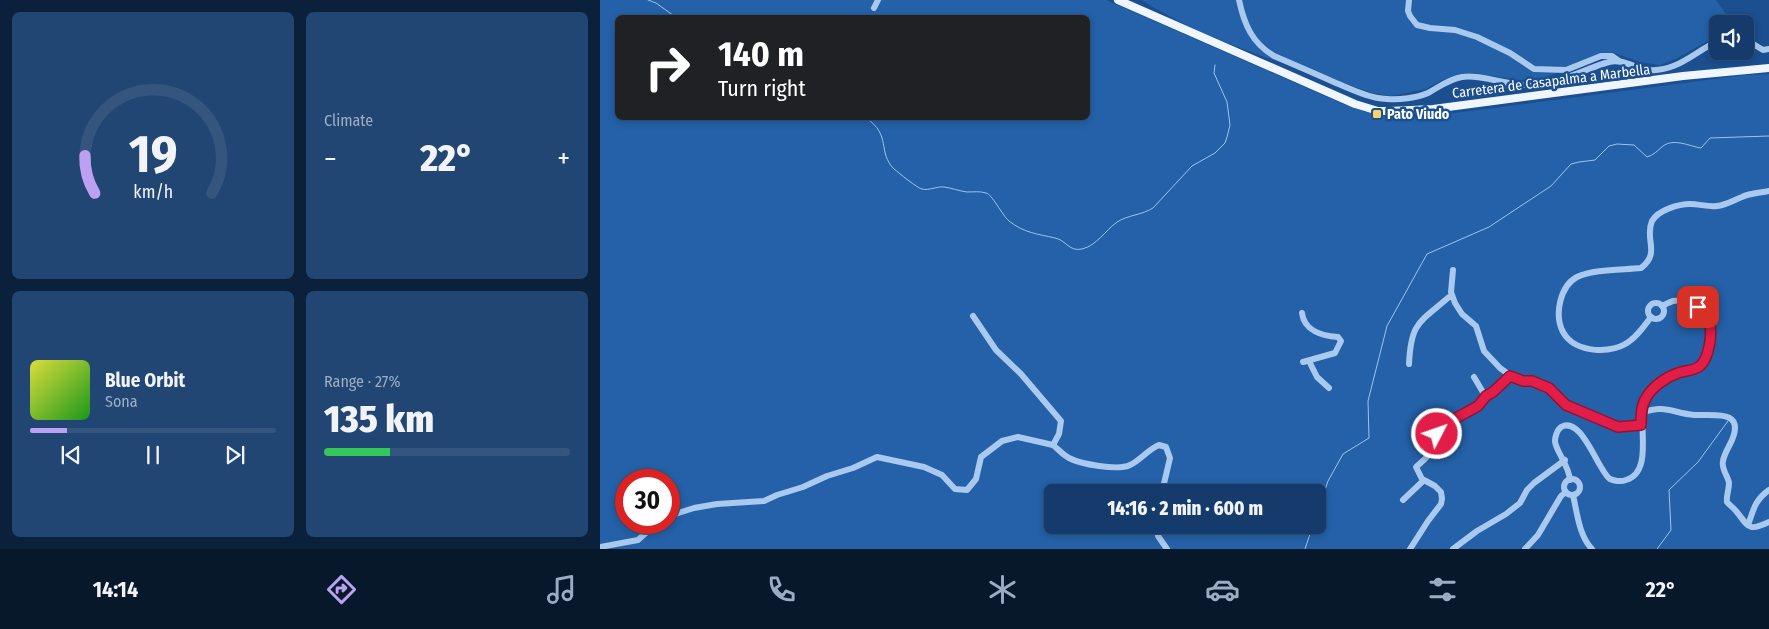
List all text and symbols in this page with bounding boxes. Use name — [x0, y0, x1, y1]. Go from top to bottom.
map controls — [1709, 15, 1754, 60]
button: sound — [1709, 15, 1754, 60]
text: 140 m — [718, 33, 804, 75]
icon: right — [635, 35, 700, 100]
street label: Carretera de Casapalma a Marbella — [1451, 61, 1651, 102]
text: Turn right — [718, 75, 806, 102]
place label: Pato Viudo — [1387, 106, 1450, 123]
marker: Pato Viudo — [1371, 108, 1383, 120]
text: Climate — [324, 111, 373, 130]
text: 19 — [129, 123, 177, 186]
text: 22° — [420, 135, 474, 181]
text: − — [324, 142, 337, 175]
text: + — [557, 142, 570, 175]
text: km/h — [133, 181, 173, 203]
pin — [1677, 286, 1719, 328]
icon: arrive — [1684, 293, 1712, 321]
text: Blue Orbit — [105, 369, 185, 392]
text: Range · 27% — [324, 372, 400, 391]
text: Sona — [105, 392, 138, 411]
text: 135 km — [324, 396, 434, 442]
position arrow — [1410, 407, 1462, 459]
icon: previous — [57, 441, 85, 469]
icon: pause — [139, 441, 167, 469]
icon: next — [221, 441, 249, 469]
speed limit sign: 30 — [615, 469, 680, 534]
text: 14:16 · 2 min · 600 m — [1107, 497, 1263, 520]
icon: directions — [324, 572, 359, 607]
icon: music — [544, 572, 579, 607]
icon: phone — [764, 572, 799, 607]
icon: climate — [985, 572, 1020, 607]
icon: car — [1205, 572, 1240, 607]
icon: filters — [1425, 572, 1460, 607]
text: 14:14 — [93, 576, 138, 603]
text: 22° — [1646, 576, 1676, 603]

